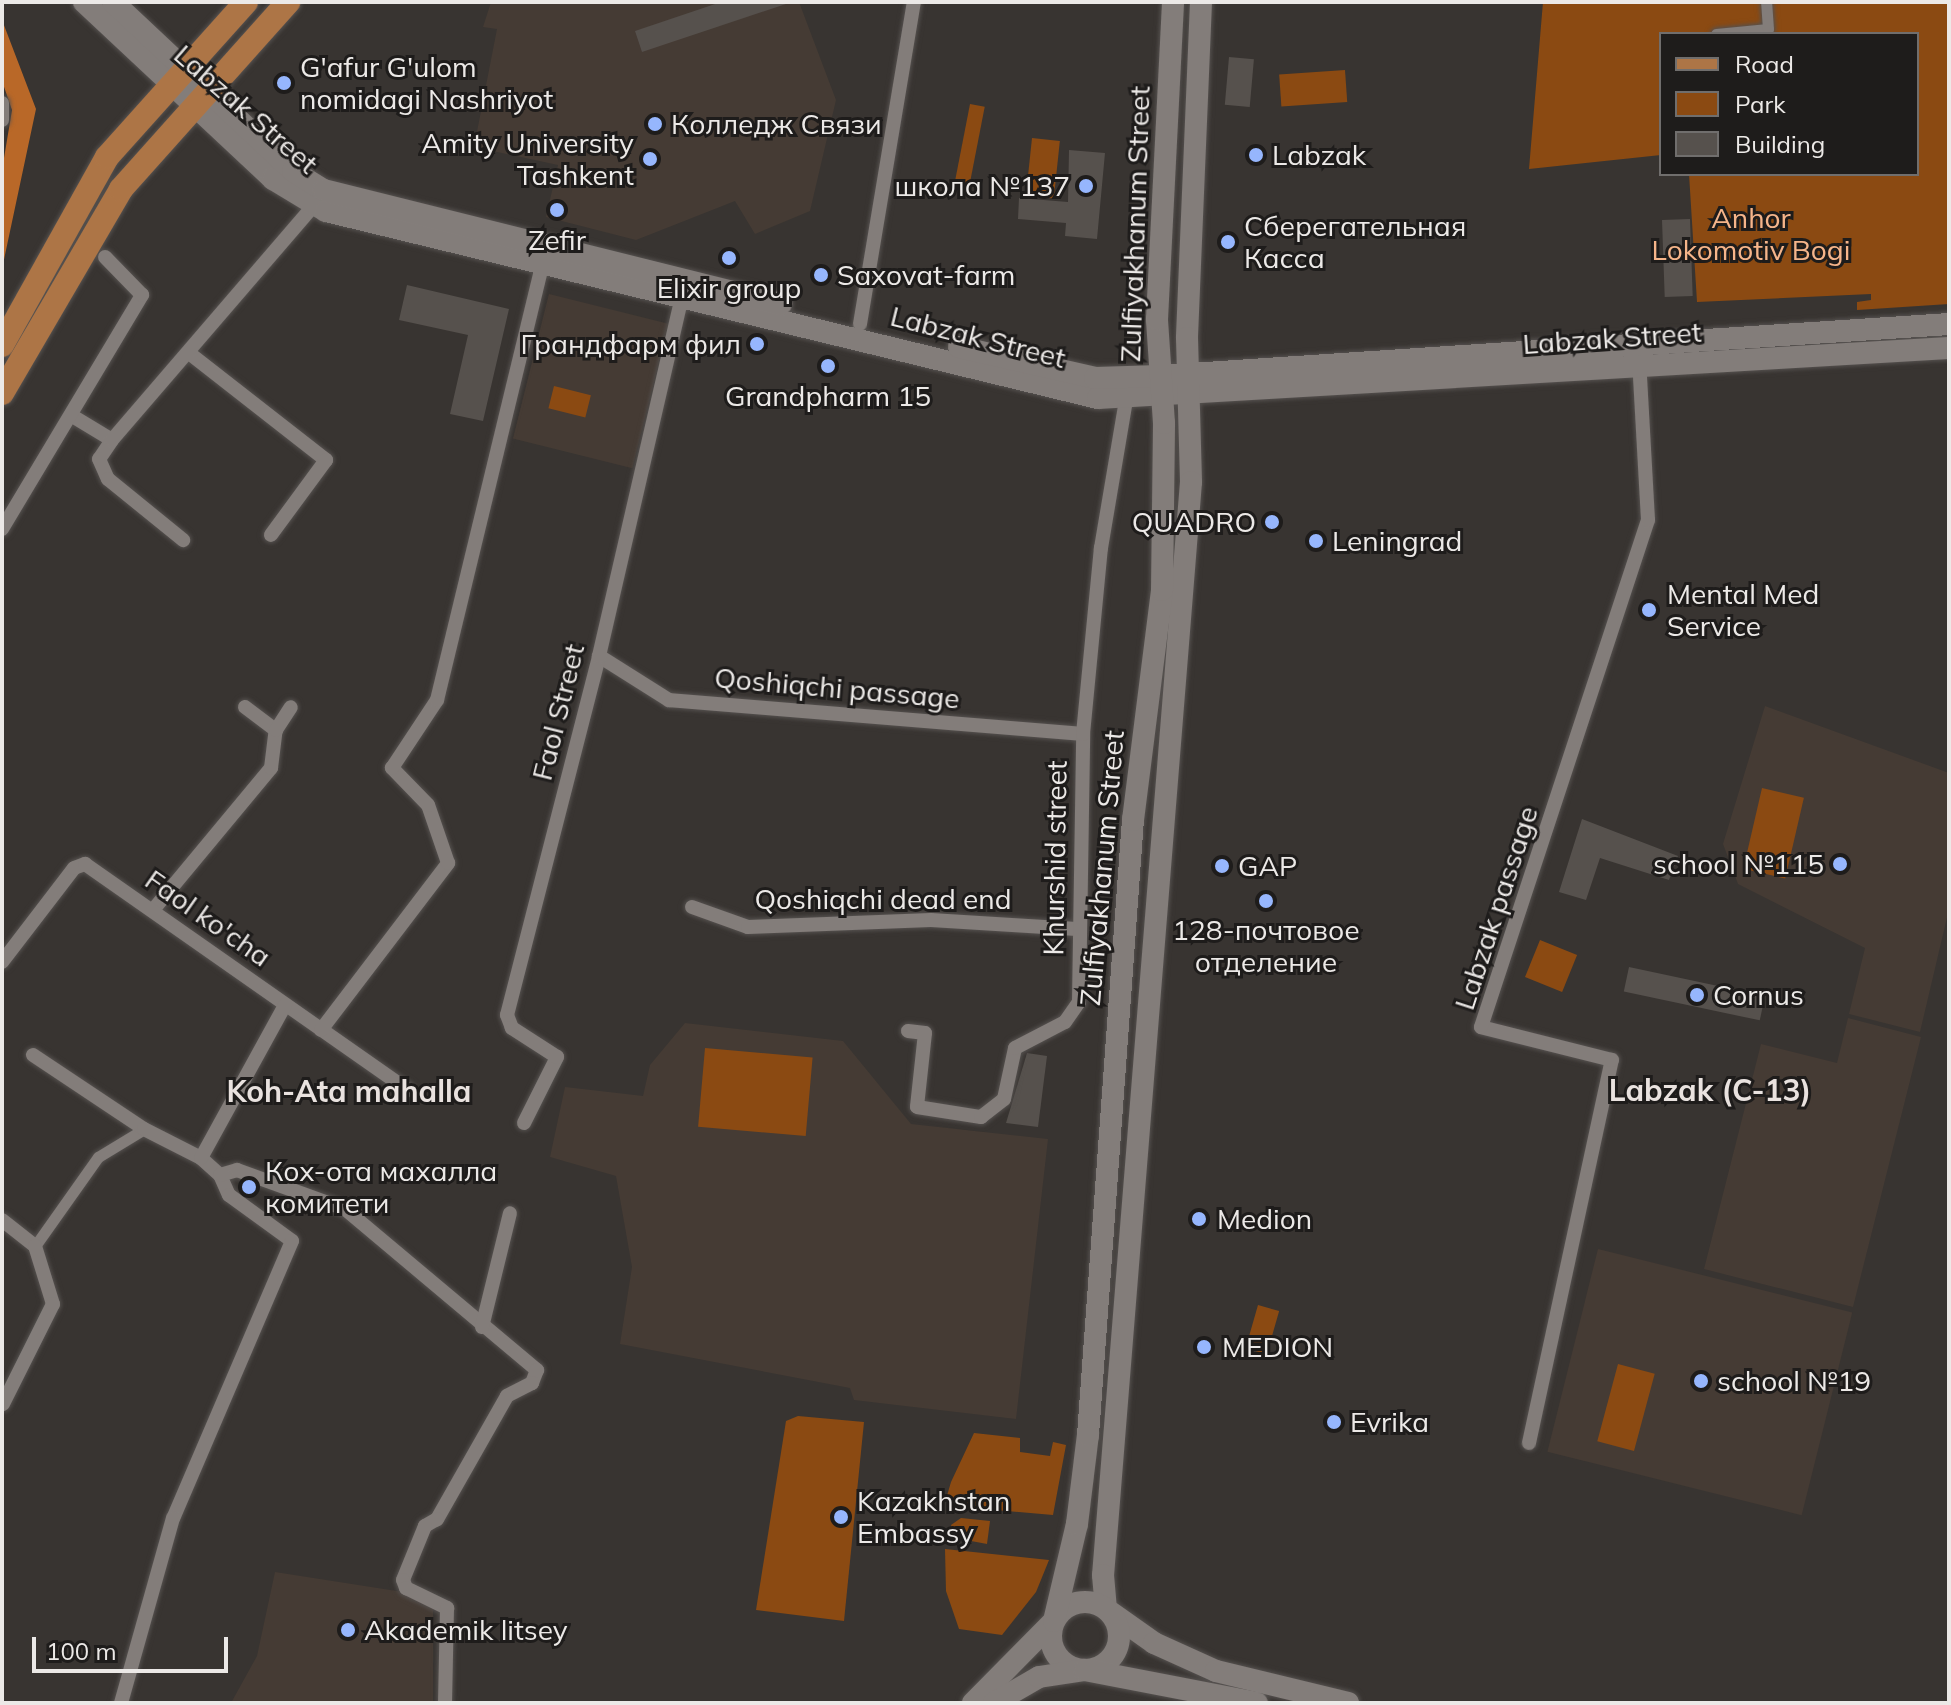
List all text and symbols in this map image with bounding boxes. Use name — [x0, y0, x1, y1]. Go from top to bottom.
legend — [1659, 32, 1919, 176]
street label: Labzak Street — [167, 38, 325, 180]
text: Road — [1735, 49, 1794, 79]
place label: G'afur G'ulom nomidagi Nashriyot — [300, 50, 553, 116]
marker: G'afur G'ulom nomidagi Nashriyot — [275, 74, 293, 92]
street label: Zulfiyakhanum Street — [1113, 85, 1157, 363]
text: Park — [1735, 89, 1786, 119]
place label: Колледж Связи — [671, 107, 882, 141]
marker: Колледж Связи — [646, 115, 664, 133]
place label: Amity University Tashkent — [421, 126, 634, 192]
text: Building — [1735, 129, 1825, 159]
place label: Labzak — [1272, 138, 1366, 172]
marker: Labzak — [1247, 146, 1265, 164]
marker: Amity University Tashkent — [641, 150, 659, 168]
place label: школа №137 — [894, 169, 1070, 203]
marker: школа №137 — [1077, 177, 1095, 195]
marker: Zefir — [548, 201, 566, 219]
park label: Anhor Lokomotiv Bogi — [1652, 201, 1850, 267]
place label: Сберегательная Касса — [1244, 209, 1466, 275]
place label: Zefir — [528, 223, 586, 257]
marker: Сберегательная Касса — [1219, 233, 1237, 251]
marker: Elixir group — [720, 249, 738, 267]
place label: Saxovat-farm — [837, 258, 1015, 292]
marker: Saxovat-farm — [812, 266, 830, 284]
place label: Elixir group — [657, 271, 801, 305]
street label: Labzak Street — [887, 299, 1069, 375]
street label: Labzak Street — [1522, 315, 1702, 361]
place label: Грандфарм фил — [521, 327, 741, 361]
marker: Грандфарм фил — [748, 335, 766, 353]
marker: Grandpharm 15 — [819, 357, 837, 375]
place label: Grandpharm 15 — [725, 379, 931, 413]
place label: QUADRO — [1132, 505, 1256, 539]
marker: QUADRO — [1263, 513, 1281, 531]
place label: Leningrad — [1332, 524, 1462, 558]
marker: Leningrad — [1307, 532, 1325, 550]
place label: Mental Med Service — [1667, 577, 1819, 643]
marker: Mental Med Service — [1638, 599, 1660, 621]
street label: Faol Street — [525, 640, 591, 784]
street label: Qoshiqchi passage — [713, 661, 961, 715]
street label: Zulfiyakhanum Street — [1073, 729, 1131, 1007]
street label: Khurshid street — [1036, 760, 1074, 956]
street label: Labzak passage — [1447, 802, 1545, 1014]
place label: school №115 — [1653, 847, 1824, 881]
place label: GAP — [1238, 849, 1297, 883]
marker: school №115 — [1831, 855, 1849, 873]
marker: GAP — [1213, 857, 1231, 875]
street label: Faol ko'cha — [139, 863, 277, 973]
street label: Qoshiqchi dead end — [755, 882, 1011, 916]
marker: 128-почтовое отделение — [1257, 892, 1275, 910]
place label: 128-почтовое отделение — [1172, 913, 1360, 979]
place label: Cornus — [1713, 978, 1804, 1012]
marker: Cornus — [1688, 986, 1706, 1004]
district label: Labzak (C-13) — [1609, 1072, 1811, 1108]
district label: Koh-Ata mahalla — [227, 1073, 471, 1109]
place label: Кох-ота махалла комитети — [265, 1154, 497, 1220]
marker: Кох-ота махалла комитети — [240, 1178, 258, 1196]
place label: Medion — [1217, 1202, 1312, 1236]
marker: Medion — [1188, 1208, 1210, 1230]
place label: MEDION — [1222, 1330, 1333, 1364]
marker: MEDION — [1193, 1336, 1215, 1358]
place label: school №19 — [1717, 1364, 1871, 1398]
marker: school №19 — [1692, 1372, 1710, 1390]
place label: Evrika — [1350, 1405, 1429, 1439]
marker: Evrika — [1325, 1413, 1343, 1431]
place label: Kazakhstan Embassy — [857, 1484, 1010, 1550]
marker: Kazakhstan Embassy — [832, 1508, 850, 1526]
place label: Akademik litsey — [364, 1613, 568, 1647]
scale bar — [36, 1621, 232, 1671]
marker: Akademik litsey — [339, 1621, 357, 1639]
text: 100 m — [46, 1636, 117, 1666]

